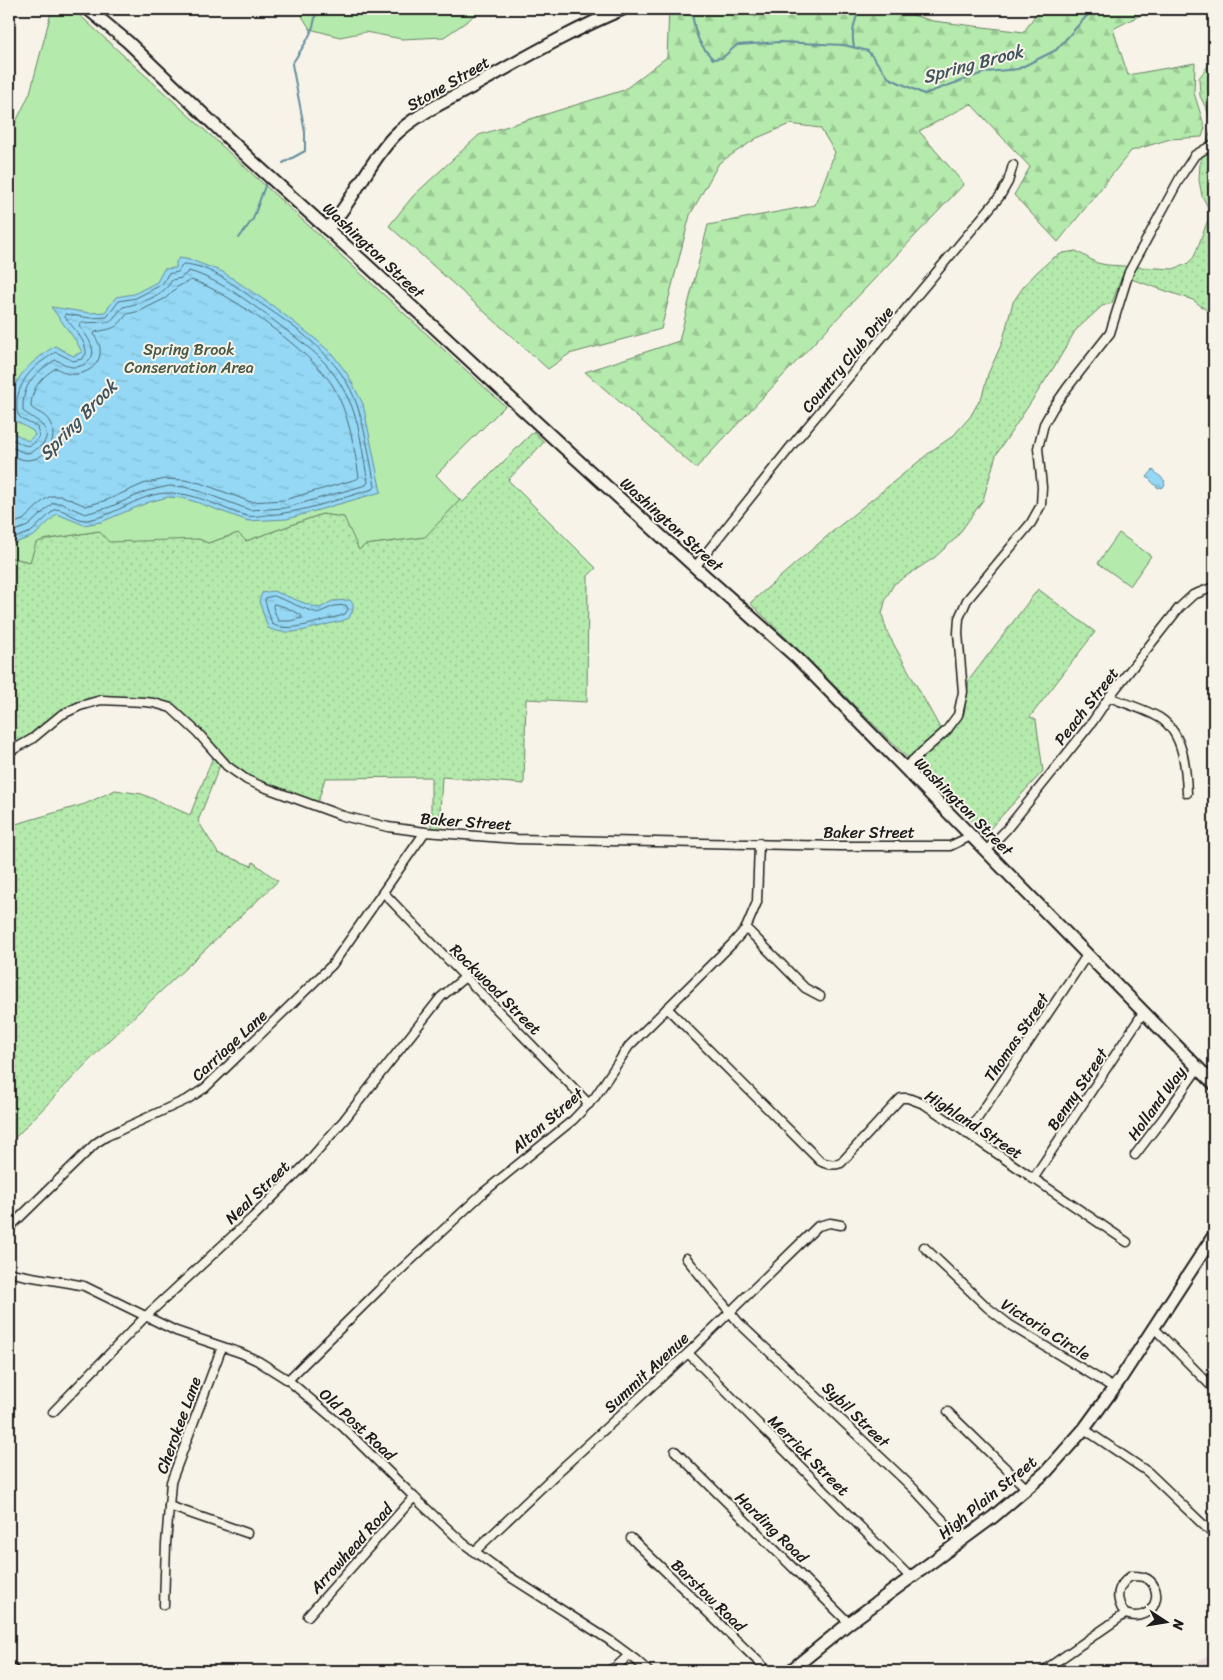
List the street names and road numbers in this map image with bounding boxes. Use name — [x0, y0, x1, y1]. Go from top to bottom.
street label: Stone Street — [401, 48, 495, 119]
street label: Washington Street — [316, 195, 432, 306]
street label: Country Club Drive — [794, 299, 901, 420]
street label: Washington Street — [613, 470, 731, 580]
street label: Peach Street — [1046, 661, 1126, 752]
street label: Washington Street — [907, 750, 1021, 864]
street label: Baker Street — [419, 804, 513, 839]
street label: Baker Street — [823, 818, 915, 847]
street label: Rockwood Street — [443, 936, 549, 1042]
street label: Thomas Street — [976, 986, 1057, 1088]
street label: Carriage Lane — [184, 1002, 274, 1089]
street label: Benny Street — [1039, 1042, 1116, 1137]
street label: Holland Way — [1119, 1059, 1194, 1147]
street label: Alton Street — [503, 1080, 591, 1161]
street label: Highland Street — [919, 1082, 1029, 1167]
street label: Neal Street — [218, 1153, 297, 1231]
street label: Victoria Circle — [995, 1290, 1097, 1369]
street label: Summit Avenue — [596, 1324, 696, 1420]
street label: Cherokee Lane — [147, 1372, 210, 1478]
street label: Sybil Street — [815, 1374, 897, 1455]
street label: Old Post Road — [312, 1381, 404, 1469]
street label: Merrick Street — [761, 1407, 857, 1503]
street label: High Plain Street — [931, 1448, 1043, 1547]
street label: Harding Road — [728, 1484, 817, 1571]
street label: Arrowhead Road — [302, 1495, 401, 1601]
street label: Barstow Road — [664, 1552, 754, 1640]

